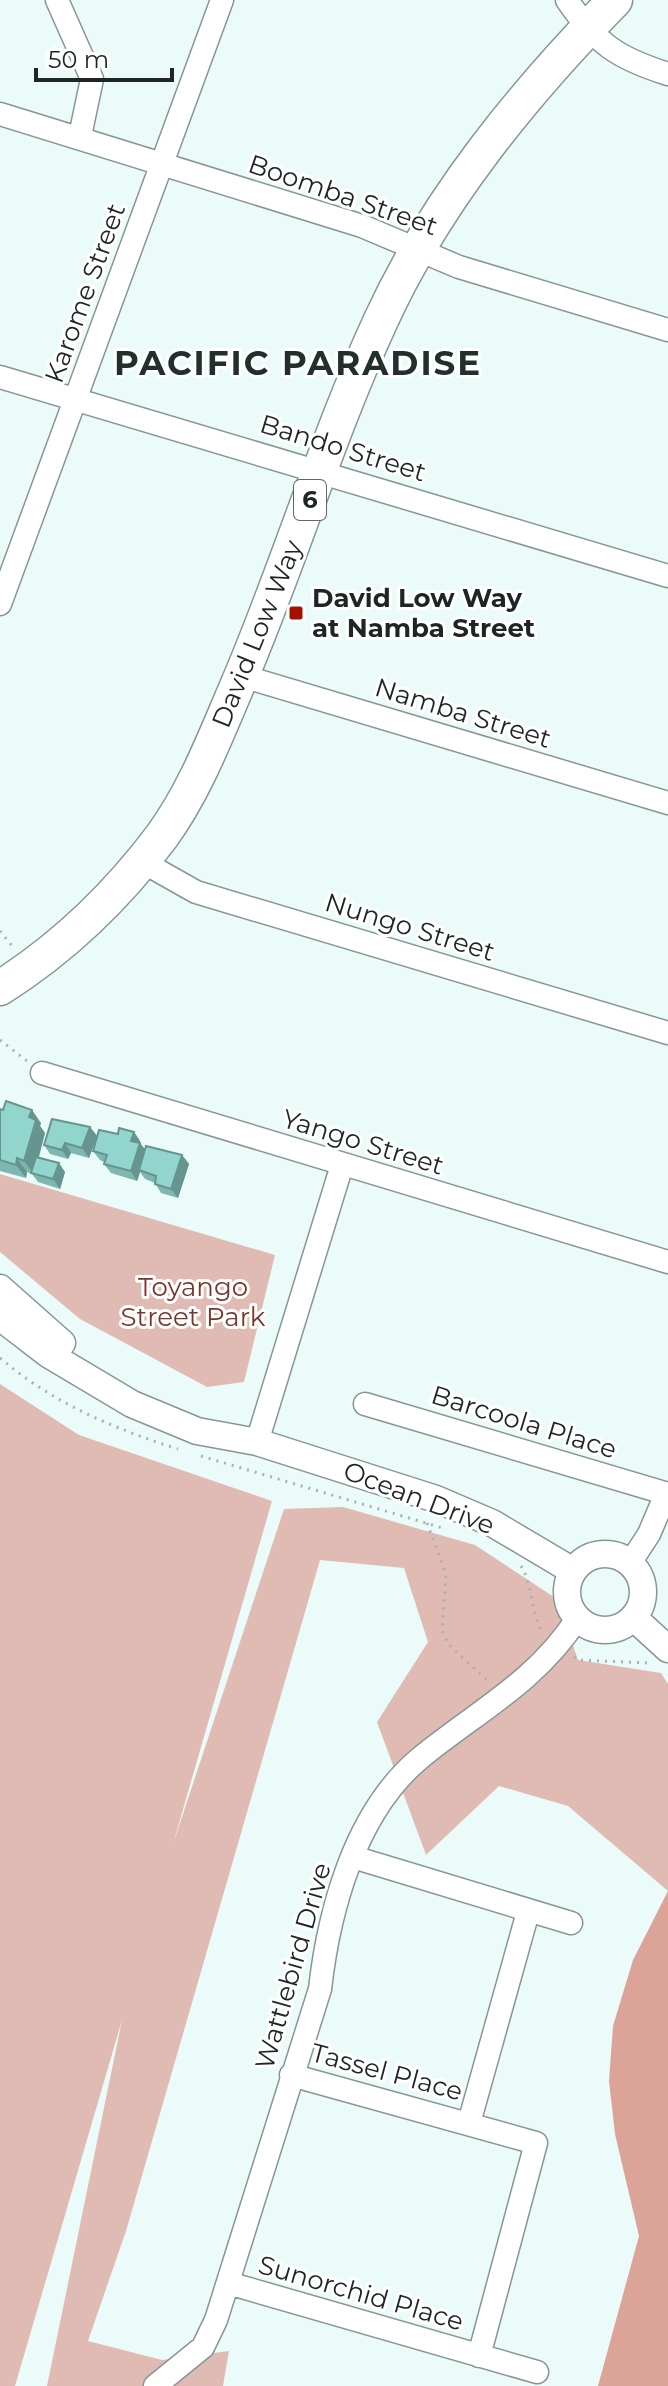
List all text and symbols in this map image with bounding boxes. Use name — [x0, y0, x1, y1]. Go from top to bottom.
scale bar — [36, 32, 172, 82]
text: 50 m — [48, 45, 109, 74]
street label: Boomba Street — [244, 148, 442, 242]
street label: Karome Street — [38, 199, 132, 387]
district label: PACIFIC PARADISE — [114, 342, 482, 384]
street label: Bando Street — [256, 408, 430, 488]
road number: 6 — [294, 480, 326, 520]
street label: David Low Way — [205, 535, 309, 732]
place label: David Low Way at Namba Street — [312, 582, 535, 644]
marker: David Low Way at Namba Street — [287, 604, 305, 622]
street label: Namba Street — [371, 671, 555, 755]
street label: Nungo Street — [321, 886, 499, 968]
street label: Yango Street — [278, 1102, 448, 1182]
park label: Toyango Street Park — [121, 1271, 266, 1333]
street label: Barcoola Place — [427, 1379, 621, 1465]
street label: Ocean Drive — [339, 1455, 499, 1541]
street label: Wattlebird Drive — [248, 1859, 338, 2073]
street label: Tassel Place — [308, 2036, 466, 2108]
street label: Sunorchid Place — [255, 2248, 467, 2338]

